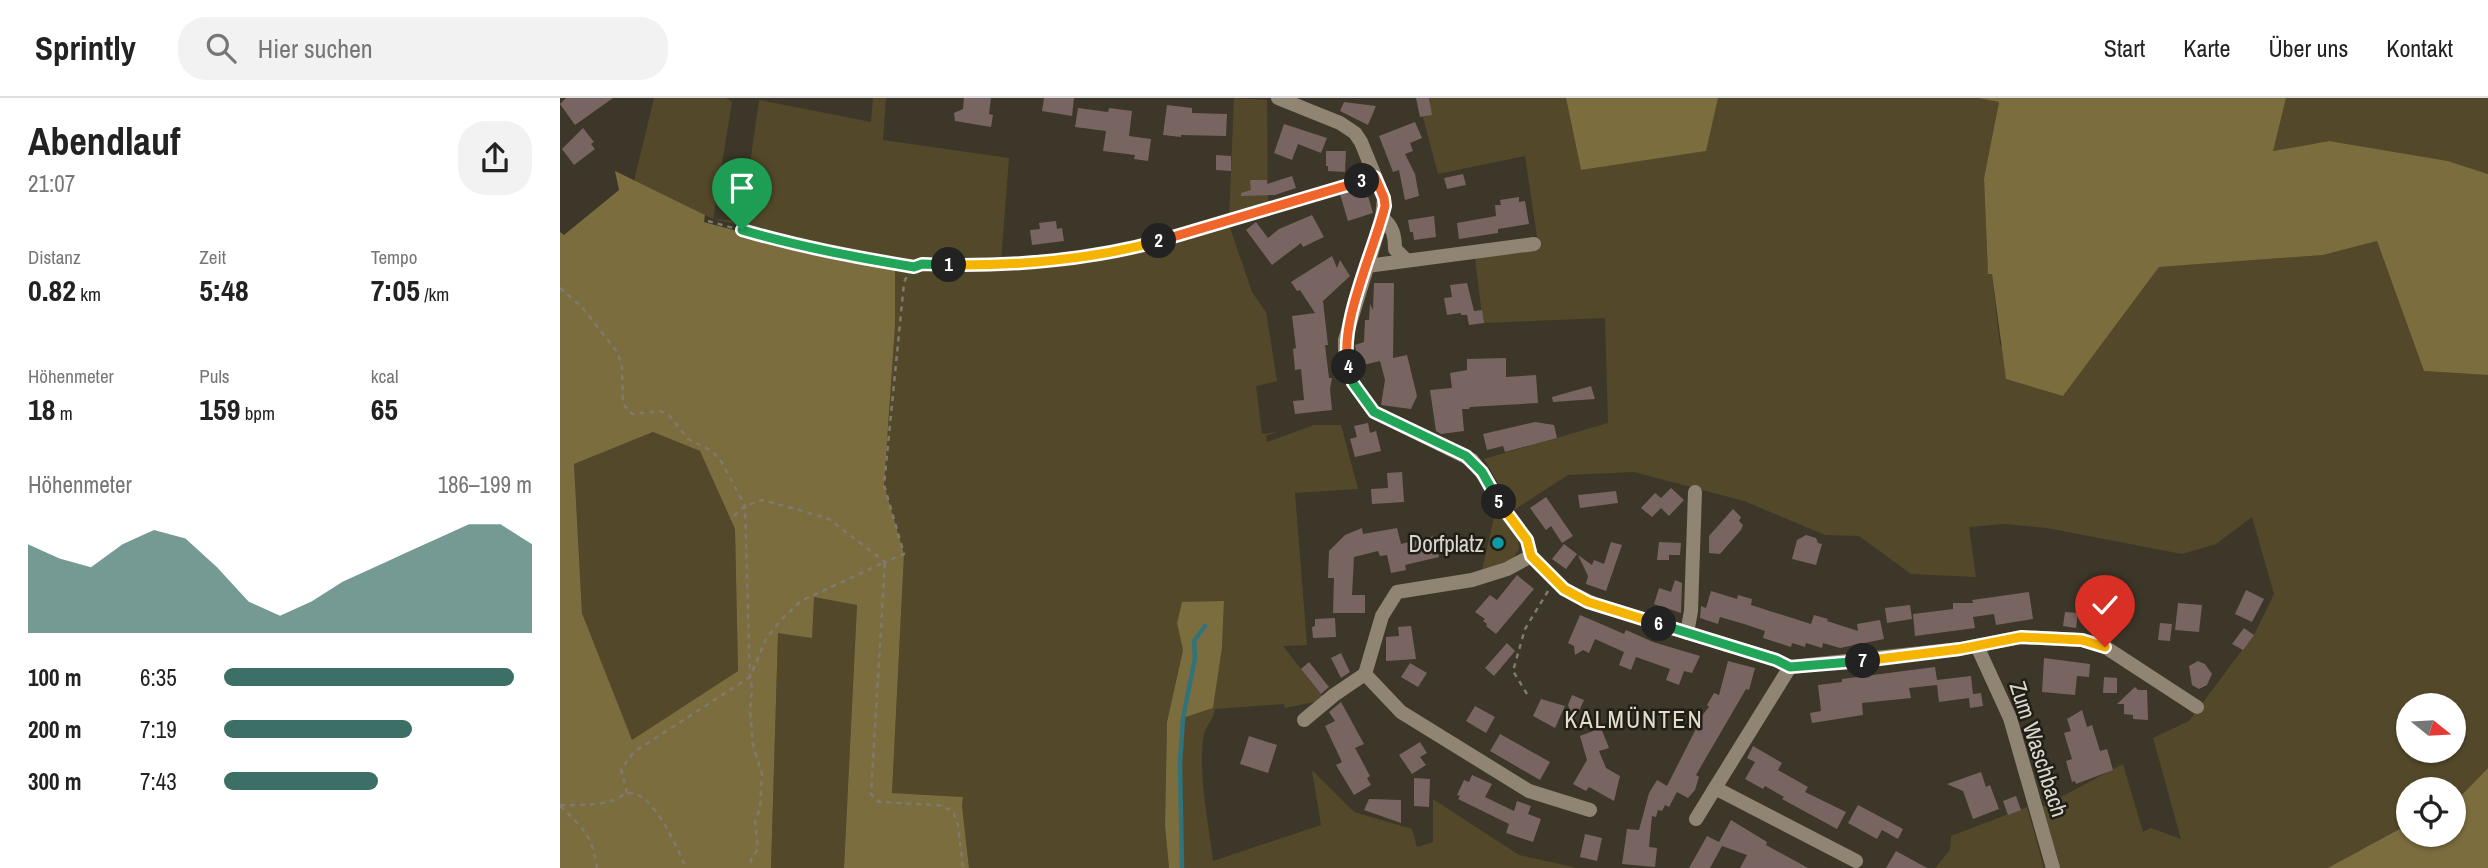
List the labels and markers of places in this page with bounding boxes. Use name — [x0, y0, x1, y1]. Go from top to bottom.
pin — [712, 158, 772, 230]
pin: 3 — [1344, 164, 1380, 198]
pin: 2 — [1142, 223, 1176, 258]
pin: 1 — [932, 248, 966, 282]
pin: 4 — [1332, 350, 1366, 384]
pin: 5 — [1482, 484, 1516, 520]
place label: Dorfplatz — [1409, 528, 1484, 559]
marker: Dorfplatz — [1490, 535, 1506, 551]
pin — [2075, 575, 2135, 647]
pin: 6 — [1642, 606, 1676, 642]
pin: 7 — [1846, 644, 1880, 678]

